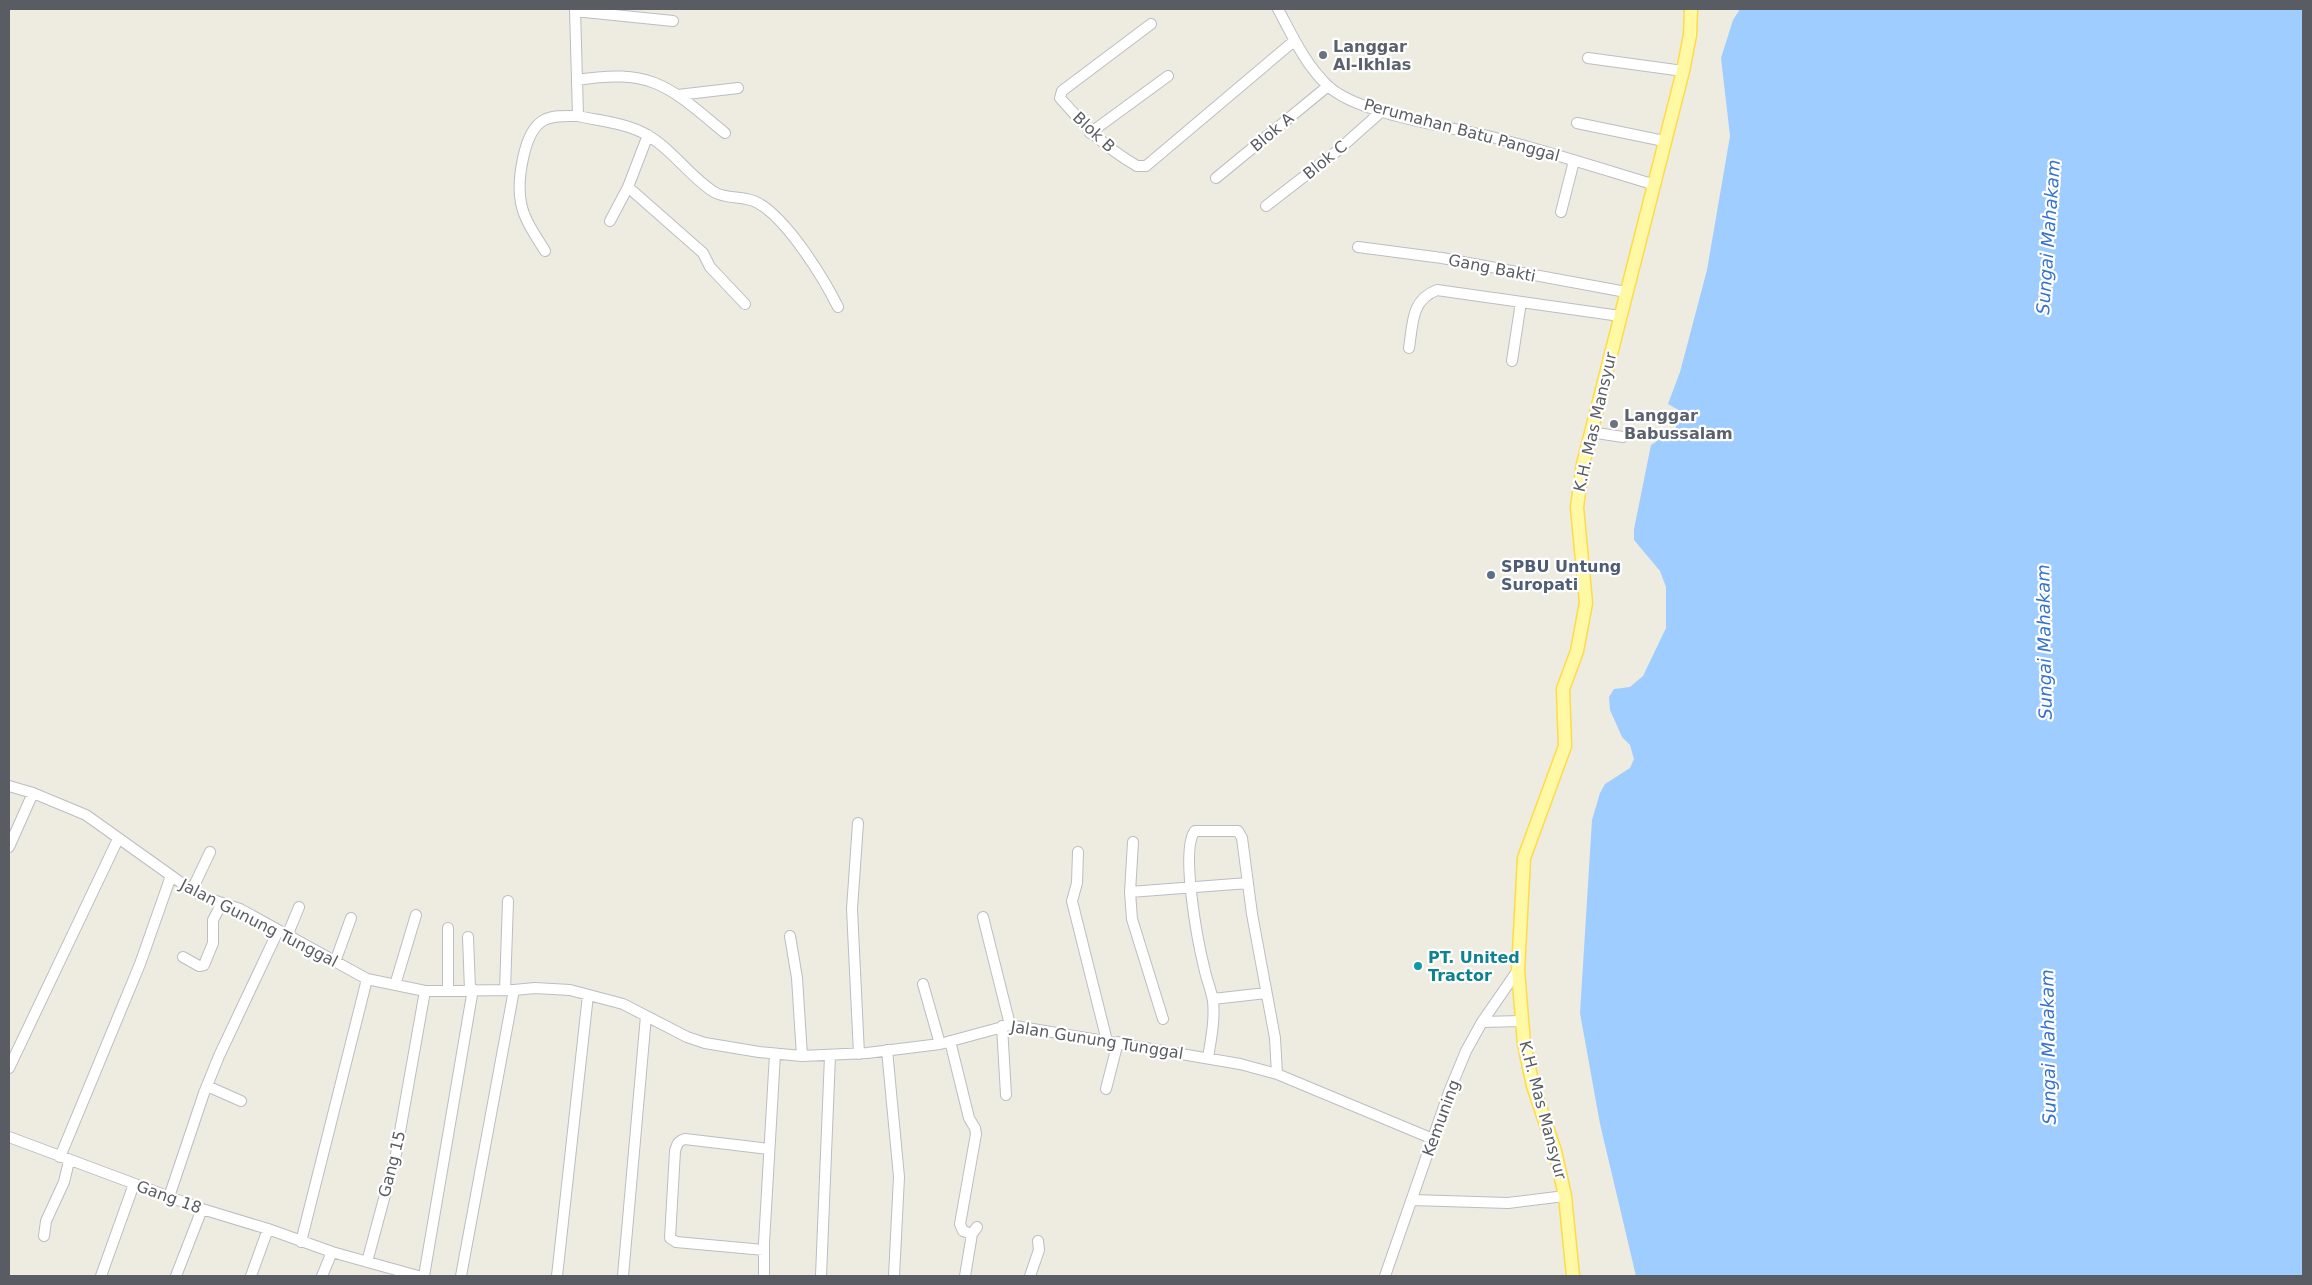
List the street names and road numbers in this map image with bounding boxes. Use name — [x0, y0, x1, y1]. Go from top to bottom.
street label: Perumahan Batu Panggal — [1362, 95, 1562, 165]
street label: Blok B — [1069, 108, 1119, 156]
street label: Blok A — [1247, 108, 1297, 156]
street label: Blok C — [1299, 137, 1351, 183]
street label: Gang Bakti — [1447, 250, 1537, 286]
street label: K.H. Mas Mansyur — [1570, 350, 1620, 494]
street label: Jalan Gunung Tunggal — [176, 874, 341, 971]
street label: Jalan Gunung Tunggal — [1008, 1017, 1185, 1063]
street label: K.H. Mas Mansyur — [1515, 1039, 1571, 1182]
street label: Kemuning — [1418, 1077, 1464, 1159]
street label: Gang 15 — [375, 1129, 409, 1199]
street label: Gang 18 — [134, 1176, 204, 1218]

